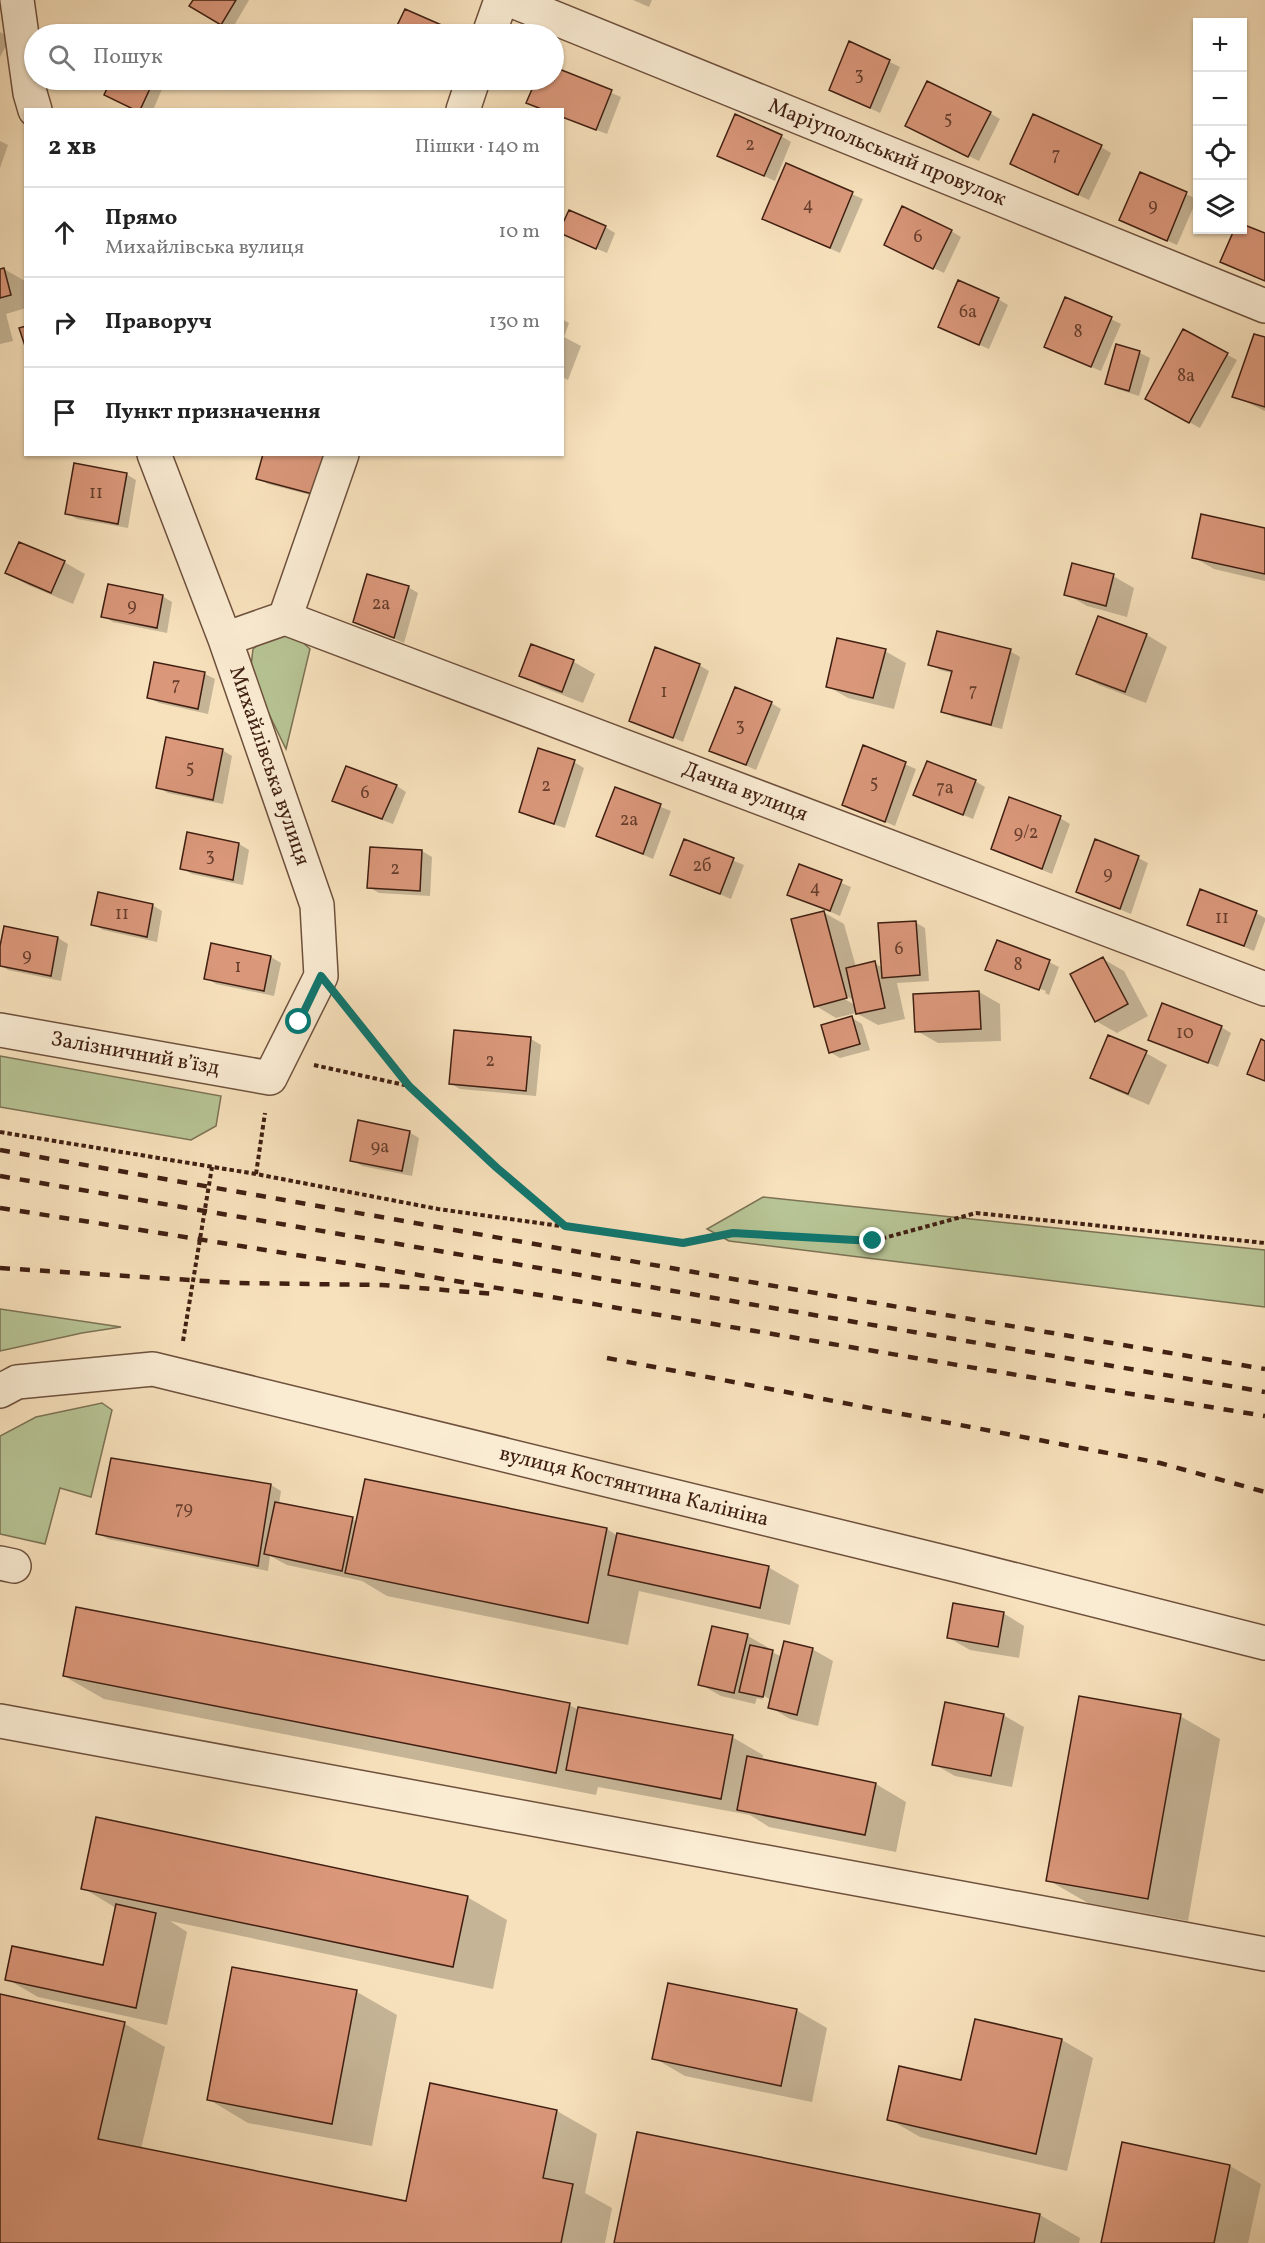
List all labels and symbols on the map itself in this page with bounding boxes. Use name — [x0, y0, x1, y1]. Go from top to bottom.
house number: 3 — [854, 63, 864, 88]
street label: Маріупольський провулок — [764, 92, 1010, 214]
house number: 5 — [944, 107, 952, 132]
house number: 2 — [745, 133, 755, 158]
house number: 7 — [1052, 143, 1060, 168]
house number: 4 — [803, 193, 813, 218]
house number: 9 — [1148, 194, 1158, 219]
house number: 6 — [913, 225, 923, 250]
house number: 6а — [959, 300, 977, 325]
house number: 8 — [1073, 320, 1083, 345]
house number: 8а — [1177, 364, 1195, 389]
house number: 11 — [89, 481, 103, 506]
house number: 2а — [372, 592, 390, 617]
house number: 9 — [127, 594, 137, 619]
street label: Михайлівська вулиця — [221, 662, 317, 870]
house number: 7 — [172, 673, 180, 698]
house number: 7 — [969, 679, 977, 704]
house number: 1 — [661, 680, 667, 705]
house number: 3 — [735, 714, 745, 739]
street label: Дачна вулиця — [678, 755, 812, 829]
house number: 5 — [186, 756, 194, 781]
house number: 5 — [870, 771, 878, 796]
house number: 2 — [541, 774, 551, 799]
house number: 7а — [936, 776, 954, 801]
house number: 6 — [360, 781, 370, 806]
house number: 2а — [620, 808, 638, 833]
house number: 9/2 — [1014, 821, 1038, 846]
house number: 3 — [205, 844, 215, 869]
house number: 2б — [692, 854, 712, 879]
house number: 2 — [390, 857, 400, 882]
house number: 9 — [1103, 862, 1113, 887]
house number: 4 — [810, 876, 820, 901]
house number: 11 — [115, 902, 129, 927]
house number: 11 — [1215, 906, 1229, 931]
house number: 6 — [894, 937, 904, 962]
house number: 9 — [22, 944, 32, 969]
house number: 8 — [1013, 953, 1023, 978]
house number: 1 — [235, 955, 241, 980]
route start — [285, 1008, 311, 1034]
house number: 10 — [1176, 1021, 1194, 1046]
street label: Залізничний в’їзд — [48, 1025, 222, 1083]
house number: 2 — [485, 1049, 495, 1074]
house number: 9а — [371, 1135, 389, 1160]
route end — [859, 1227, 885, 1253]
street label: вулиця Костянтина Калініна — [496, 1439, 772, 1535]
house number: 79 — [175, 1497, 193, 1522]

